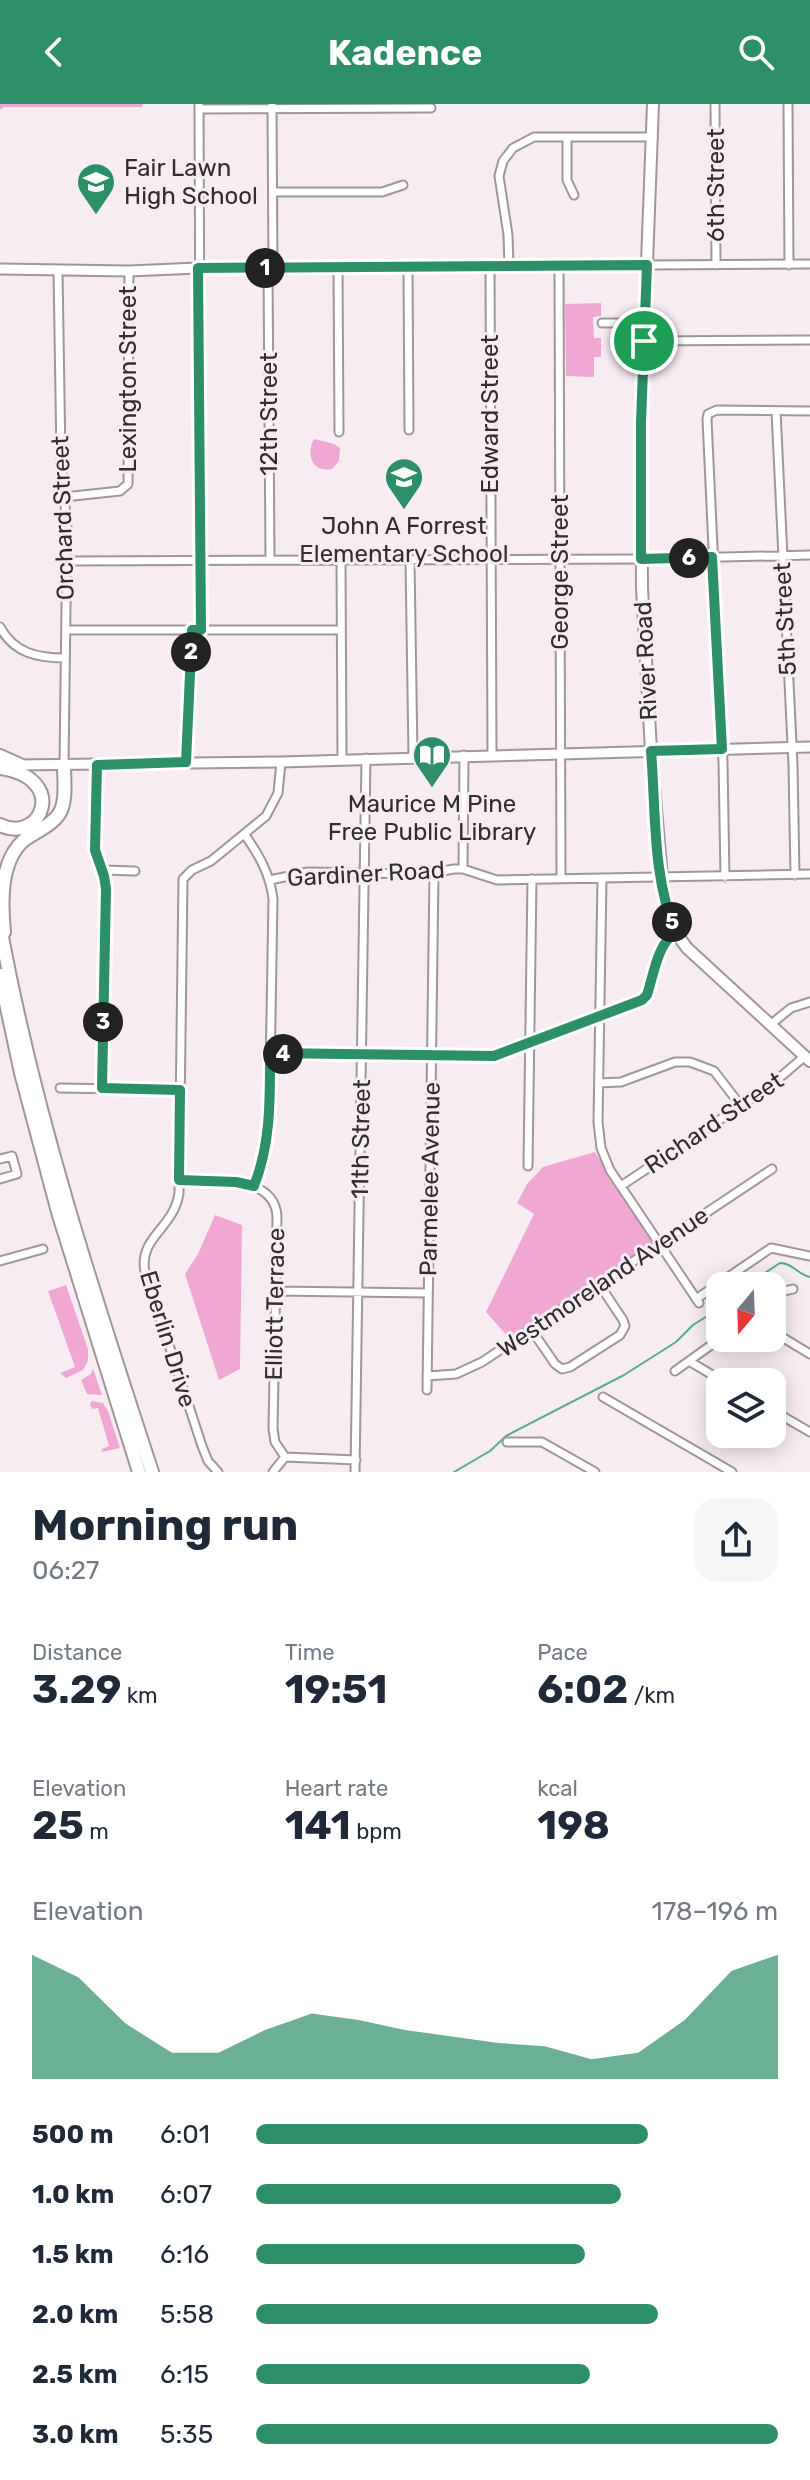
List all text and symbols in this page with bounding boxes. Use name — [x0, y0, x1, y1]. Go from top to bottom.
icon: back — [32, 30, 76, 74]
icon: search — [734, 30, 778, 74]
text: Kadence — [328, 31, 482, 74]
street label: 6th Street — [702, 128, 730, 242]
place label: Fair Lawn High School — [124, 154, 258, 210]
school or university icon: Fair Lawn High School — [75, 161, 117, 216]
pin: 1 — [245, 248, 285, 288]
text: 1 — [260, 254, 270, 281]
street label: Lexington Street — [114, 285, 142, 473]
pin — [610, 307, 678, 375]
icon: arrive — [622, 319, 666, 363]
street label: Edward Street — [476, 334, 504, 494]
street label: 12th Street — [255, 352, 283, 476]
street label: Orchard Street — [46, 435, 80, 601]
school or university icon: John A Forrest Elementary School — [383, 456, 425, 511]
street label: George Street — [546, 494, 574, 650]
place label: John A Forrest Elementary School — [299, 512, 509, 568]
pin: 6 — [669, 538, 709, 578]
text: 6 — [682, 544, 696, 571]
street label: 5th Street — [768, 562, 802, 676]
street label: River Road — [629, 601, 663, 721]
pin: 2 — [171, 632, 211, 672]
text: 2 — [184, 638, 198, 665]
library icon: Maurice M Pine Free Public Library — [411, 734, 453, 789]
place label: Maurice M Pine Free Public Library — [328, 790, 536, 846]
street label: Gardiner Road — [286, 856, 446, 892]
pin: 5 — [652, 902, 692, 942]
text: 5 — [665, 908, 679, 935]
pin: 3 — [83, 1002, 123, 1042]
text: 3 — [96, 1008, 110, 1035]
pin: 4 — [263, 1034, 303, 1074]
text: 4 — [275, 1040, 291, 1067]
street label: Richard Street — [639, 1066, 789, 1180]
street label: 11th Street — [346, 1079, 376, 1199]
street label: Parmelee Avenue — [414, 1082, 446, 1276]
street label: Westmoreland Avenue — [492, 1201, 714, 1363]
street label: Elliott Terrace — [260, 1227, 290, 1381]
street label: Eberlin Drive — [134, 1267, 202, 1411]
north arrow — [706, 1272, 786, 1352]
map controls — [706, 1272, 786, 1448]
button: layers — [706, 1368, 786, 1448]
button: share — [694, 1498, 778, 1582]
text: Morning run — [32, 1499, 298, 1551]
text: 06:27 — [32, 1555, 99, 1586]
text: Distance — [32, 1639, 122, 1666]
text: Time — [285, 1639, 335, 1666]
text: Pace — [537, 1639, 588, 1666]
text: 3.29 — [32, 1666, 121, 1713]
text: 19:51 — [285, 1666, 387, 1713]
text: 6:02 — [537, 1666, 628, 1713]
text: km — [121, 1682, 158, 1709]
text: /km — [628, 1682, 675, 1709]
text: Elevation — [32, 1775, 126, 1802]
text: Heart rate — [285, 1775, 388, 1802]
text: kcal — [537, 1775, 578, 1802]
text: 25 — [32, 1802, 84, 1849]
text: 141 — [285, 1802, 351, 1849]
text: 198 — [537, 1802, 610, 1849]
text: m — [84, 1818, 109, 1845]
text: bpm — [351, 1818, 402, 1845]
text: Elevation — [32, 1896, 143, 1927]
text: 178–196 m — [652, 1896, 778, 1927]
text: 500 m — [32, 2119, 114, 2150]
text: 6:01 — [160, 2119, 210, 2150]
text: 1.0 km — [32, 2179, 114, 2210]
text: 6:07 — [160, 2179, 212, 2210]
text: 1.5 km — [32, 2239, 114, 2270]
text: 6:16 — [160, 2239, 209, 2270]
text: 2.0 km — [32, 2299, 118, 2330]
text: 5:58 — [160, 2299, 214, 2330]
text: 2.5 km — [32, 2359, 118, 2390]
text: 6:15 — [160, 2359, 209, 2390]
text: 3.0 km — [32, 2419, 119, 2450]
text: 5:35 — [160, 2419, 213, 2450]

